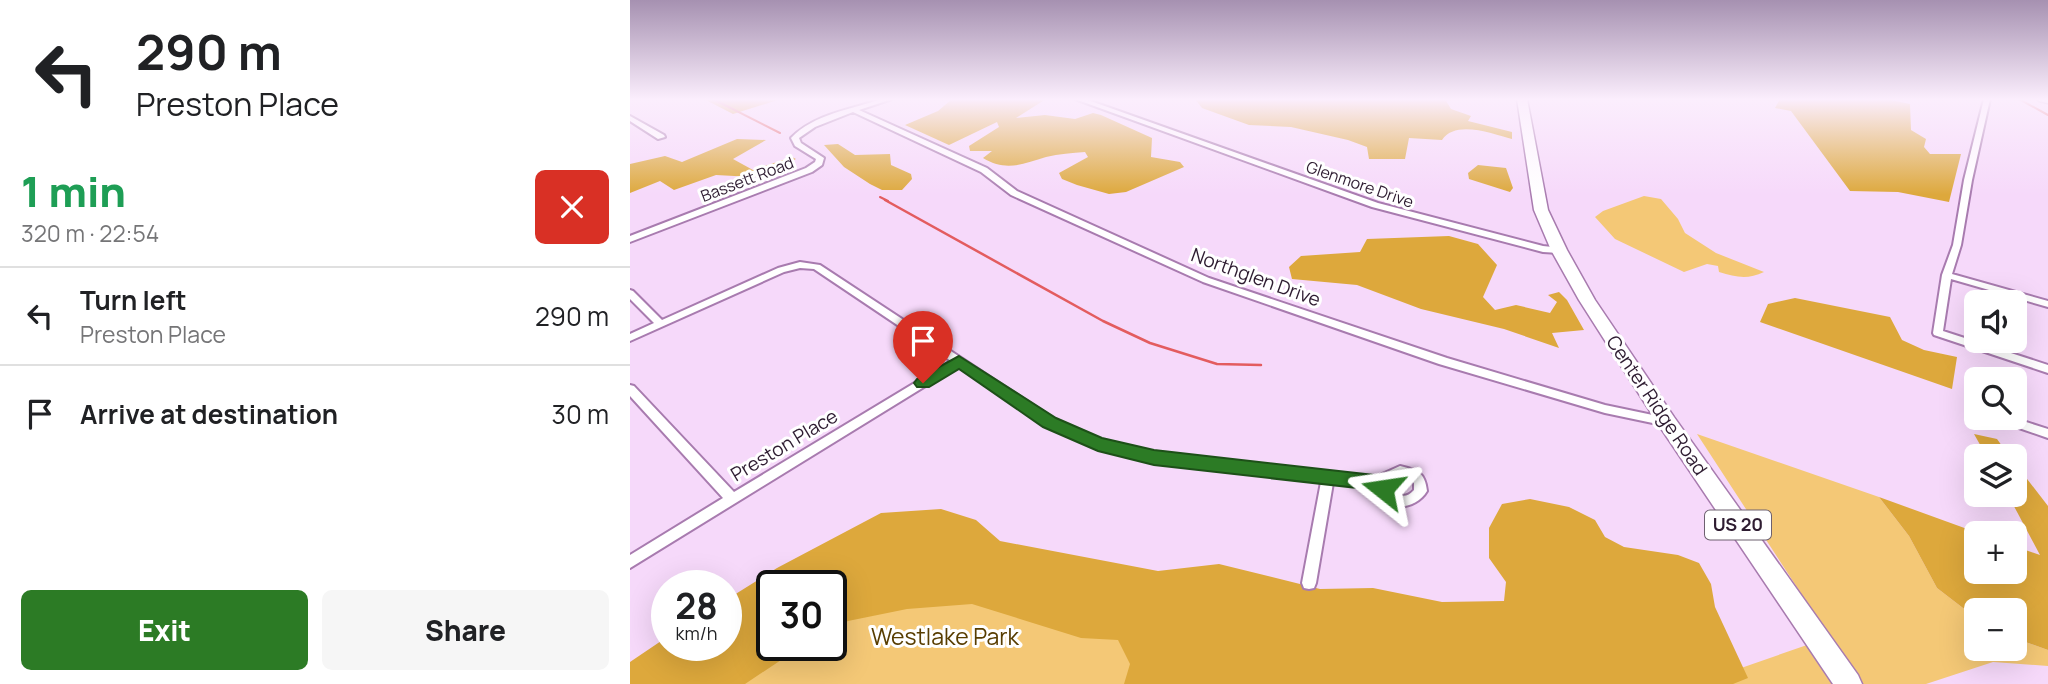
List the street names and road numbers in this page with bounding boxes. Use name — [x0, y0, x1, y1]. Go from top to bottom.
street label: Bassett Road — [697, 151, 797, 207]
street label: Glenmore Drive — [1303, 155, 1417, 213]
street label: Northglen Drive — [1188, 242, 1324, 312]
street label: Center Ridge Road — [1600, 330, 1714, 480]
street label: Preston Place — [726, 403, 842, 487]
road number: US 20 — [1705, 510, 1771, 540]

